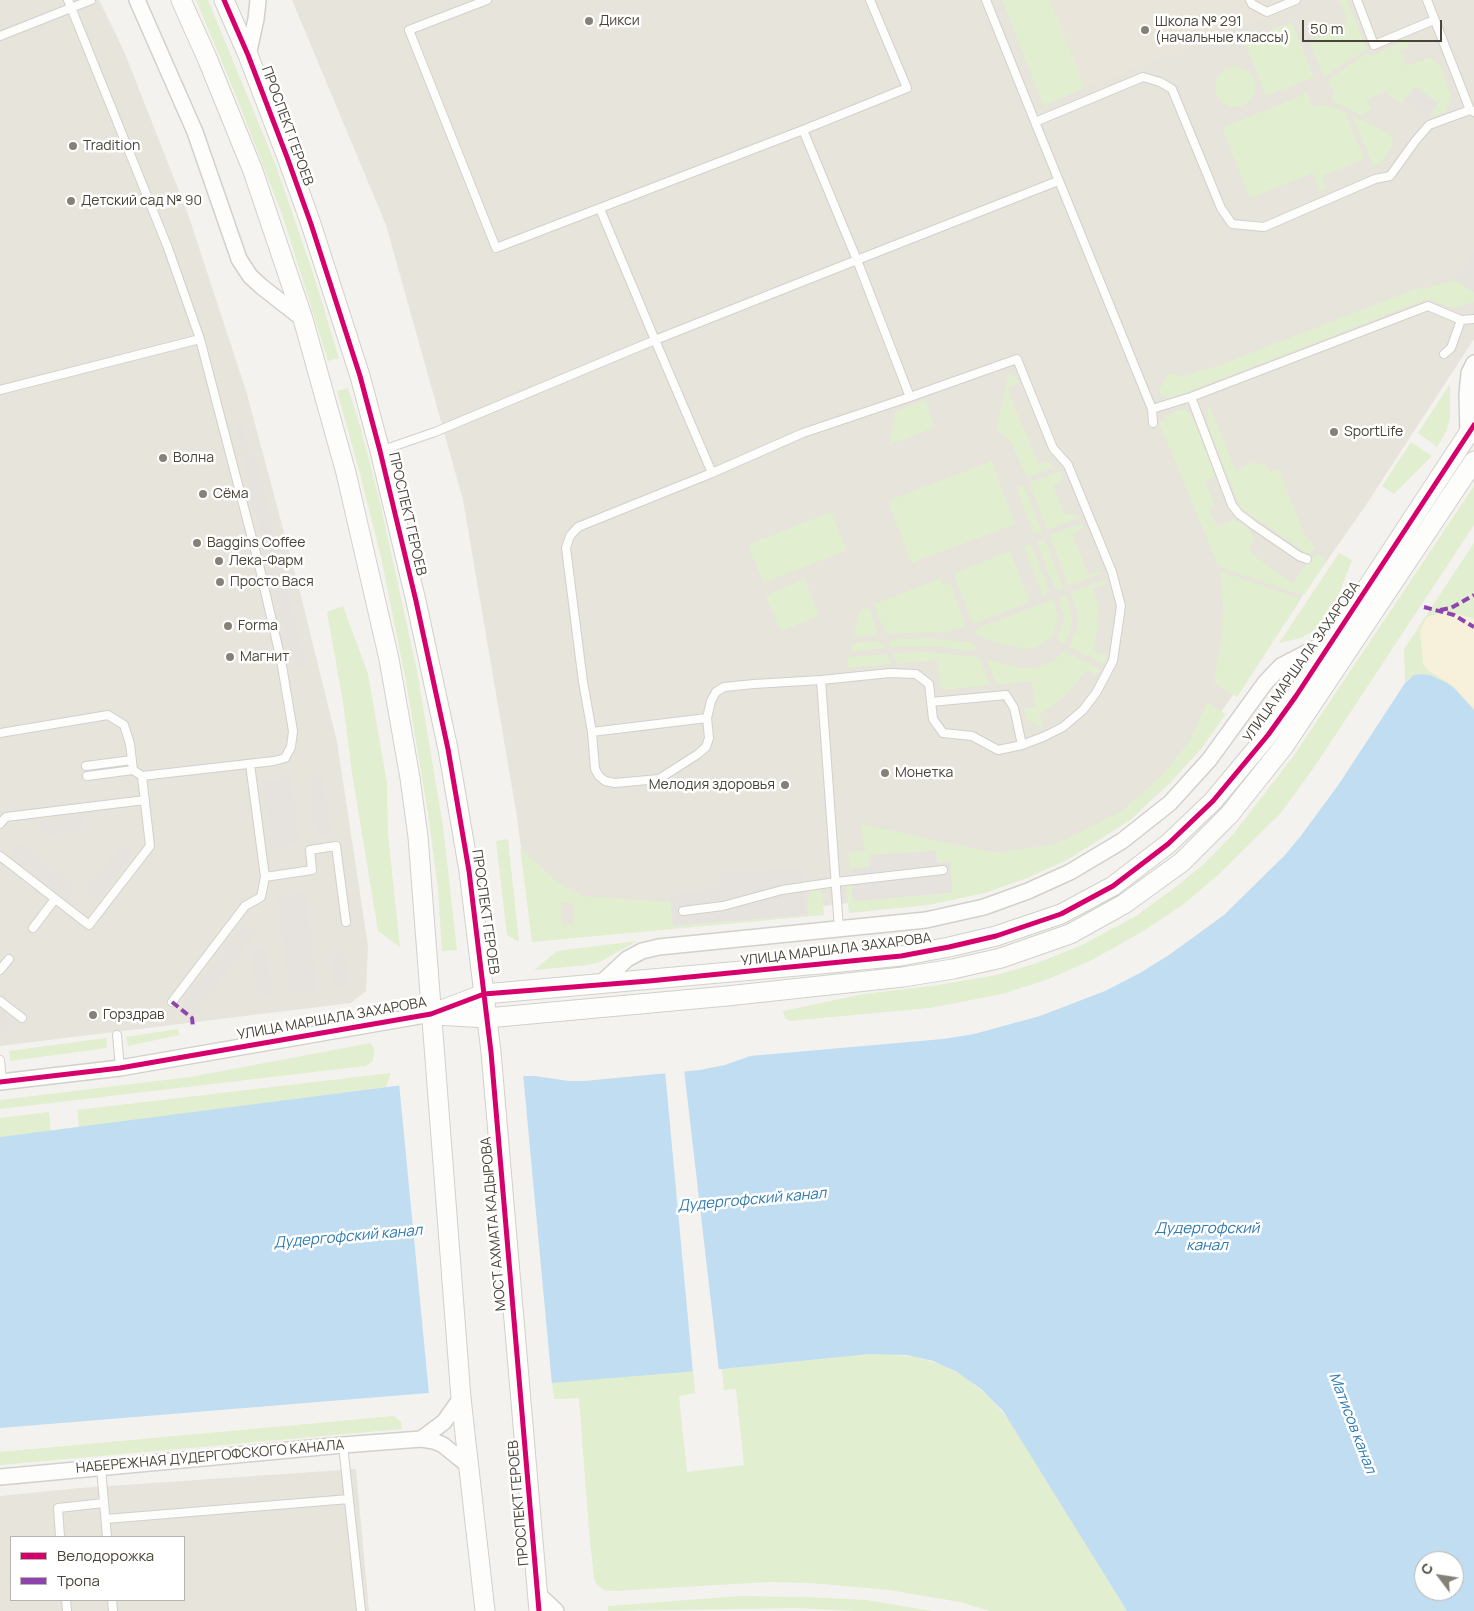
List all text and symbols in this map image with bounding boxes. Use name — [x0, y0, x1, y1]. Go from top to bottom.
scale bar — [1304, 10, 1444, 42]
place label: Дикси — [599, 13, 640, 29]
place label: Школа № 291 (начальные классы) — [1155, 14, 1290, 46]
marker: Дикси — [583, 15, 595, 27]
text: 50 m — [1310, 18, 1344, 39]
marker: Школа № 291 (начальные классы) — [1139, 24, 1151, 36]
street label: ПРОСПЕКТ ГЕРОЕВ — [258, 64, 316, 188]
place label: Tradition — [83, 138, 140, 154]
marker: Tradition — [67, 140, 79, 152]
place label: Детский сад № 90 — [81, 193, 202, 209]
marker: Детский сад № 90 — [65, 195, 77, 207]
place label: SportLife — [1344, 424, 1403, 440]
marker: SportLife — [1328, 426, 1340, 438]
place label: Волна — [173, 450, 214, 466]
street label: ПРОСПЕКТ ГЕРОЕВ — [385, 451, 429, 577]
marker: Волна — [157, 452, 169, 464]
place label: Сёма — [213, 486, 248, 502]
marker: Сёма — [197, 488, 209, 500]
place label: Baggins Coffee — [207, 535, 305, 551]
marker: Baggins Coffee — [191, 537, 203, 549]
place label: Лека-Фарм — [229, 553, 303, 569]
marker: Лека-Фарм — [213, 555, 225, 567]
place label: Просто Вася — [230, 574, 314, 590]
marker: Просто Вася — [214, 576, 226, 588]
street label: УЛИЦА МАРШАЛА ЗАХАРОВА — [1240, 579, 1364, 745]
place label: Forma — [238, 618, 278, 634]
marker: Forma — [222, 620, 234, 632]
place label: Магнит — [240, 649, 289, 665]
marker: Магнит — [224, 651, 236, 663]
place label: Монетка — [895, 765, 953, 781]
marker: Монетка — [879, 767, 891, 779]
place label: Мелодия здоровья — [649, 777, 775, 793]
marker: Мелодия здоровья — [779, 779, 791, 791]
street label: ПРОСПЕКТ ГЕРОЕВ — [468, 848, 502, 976]
street label: УЛИЦА МАРШАЛА ЗАХАРОВА — [740, 930, 932, 970]
street label: УЛИЦА МАРШАЛА ЗАХАРОВА — [236, 994, 428, 1044]
place label: Горздрав — [103, 1007, 165, 1023]
marker: Горздрав — [87, 1009, 99, 1021]
street label: МОСТ АХМАТА КАДЫРОВА — [478, 1136, 510, 1312]
water label: Дудергофский канал — [677, 1185, 827, 1215]
water label: Дудергофский канал — [1155, 1220, 1259, 1255]
water label: Дудергофский канал — [273, 1222, 423, 1252]
water label: Матисов канал — [1324, 1370, 1380, 1476]
street label: НАБЕРЕЖНАЯ ДУДЕРГОФСКОГО КАНАЛА — [75, 1437, 345, 1477]
street label: ПРОСПЕКТ ГЕРОЕВ — [505, 1440, 533, 1566]
legend — [10, 1536, 185, 1601]
text: Велодорожка — [57, 1545, 154, 1566]
north arrow — [1414, 1551, 1464, 1601]
text: С — [1416, 1559, 1437, 1578]
text: Тропа — [57, 1570, 100, 1591]

